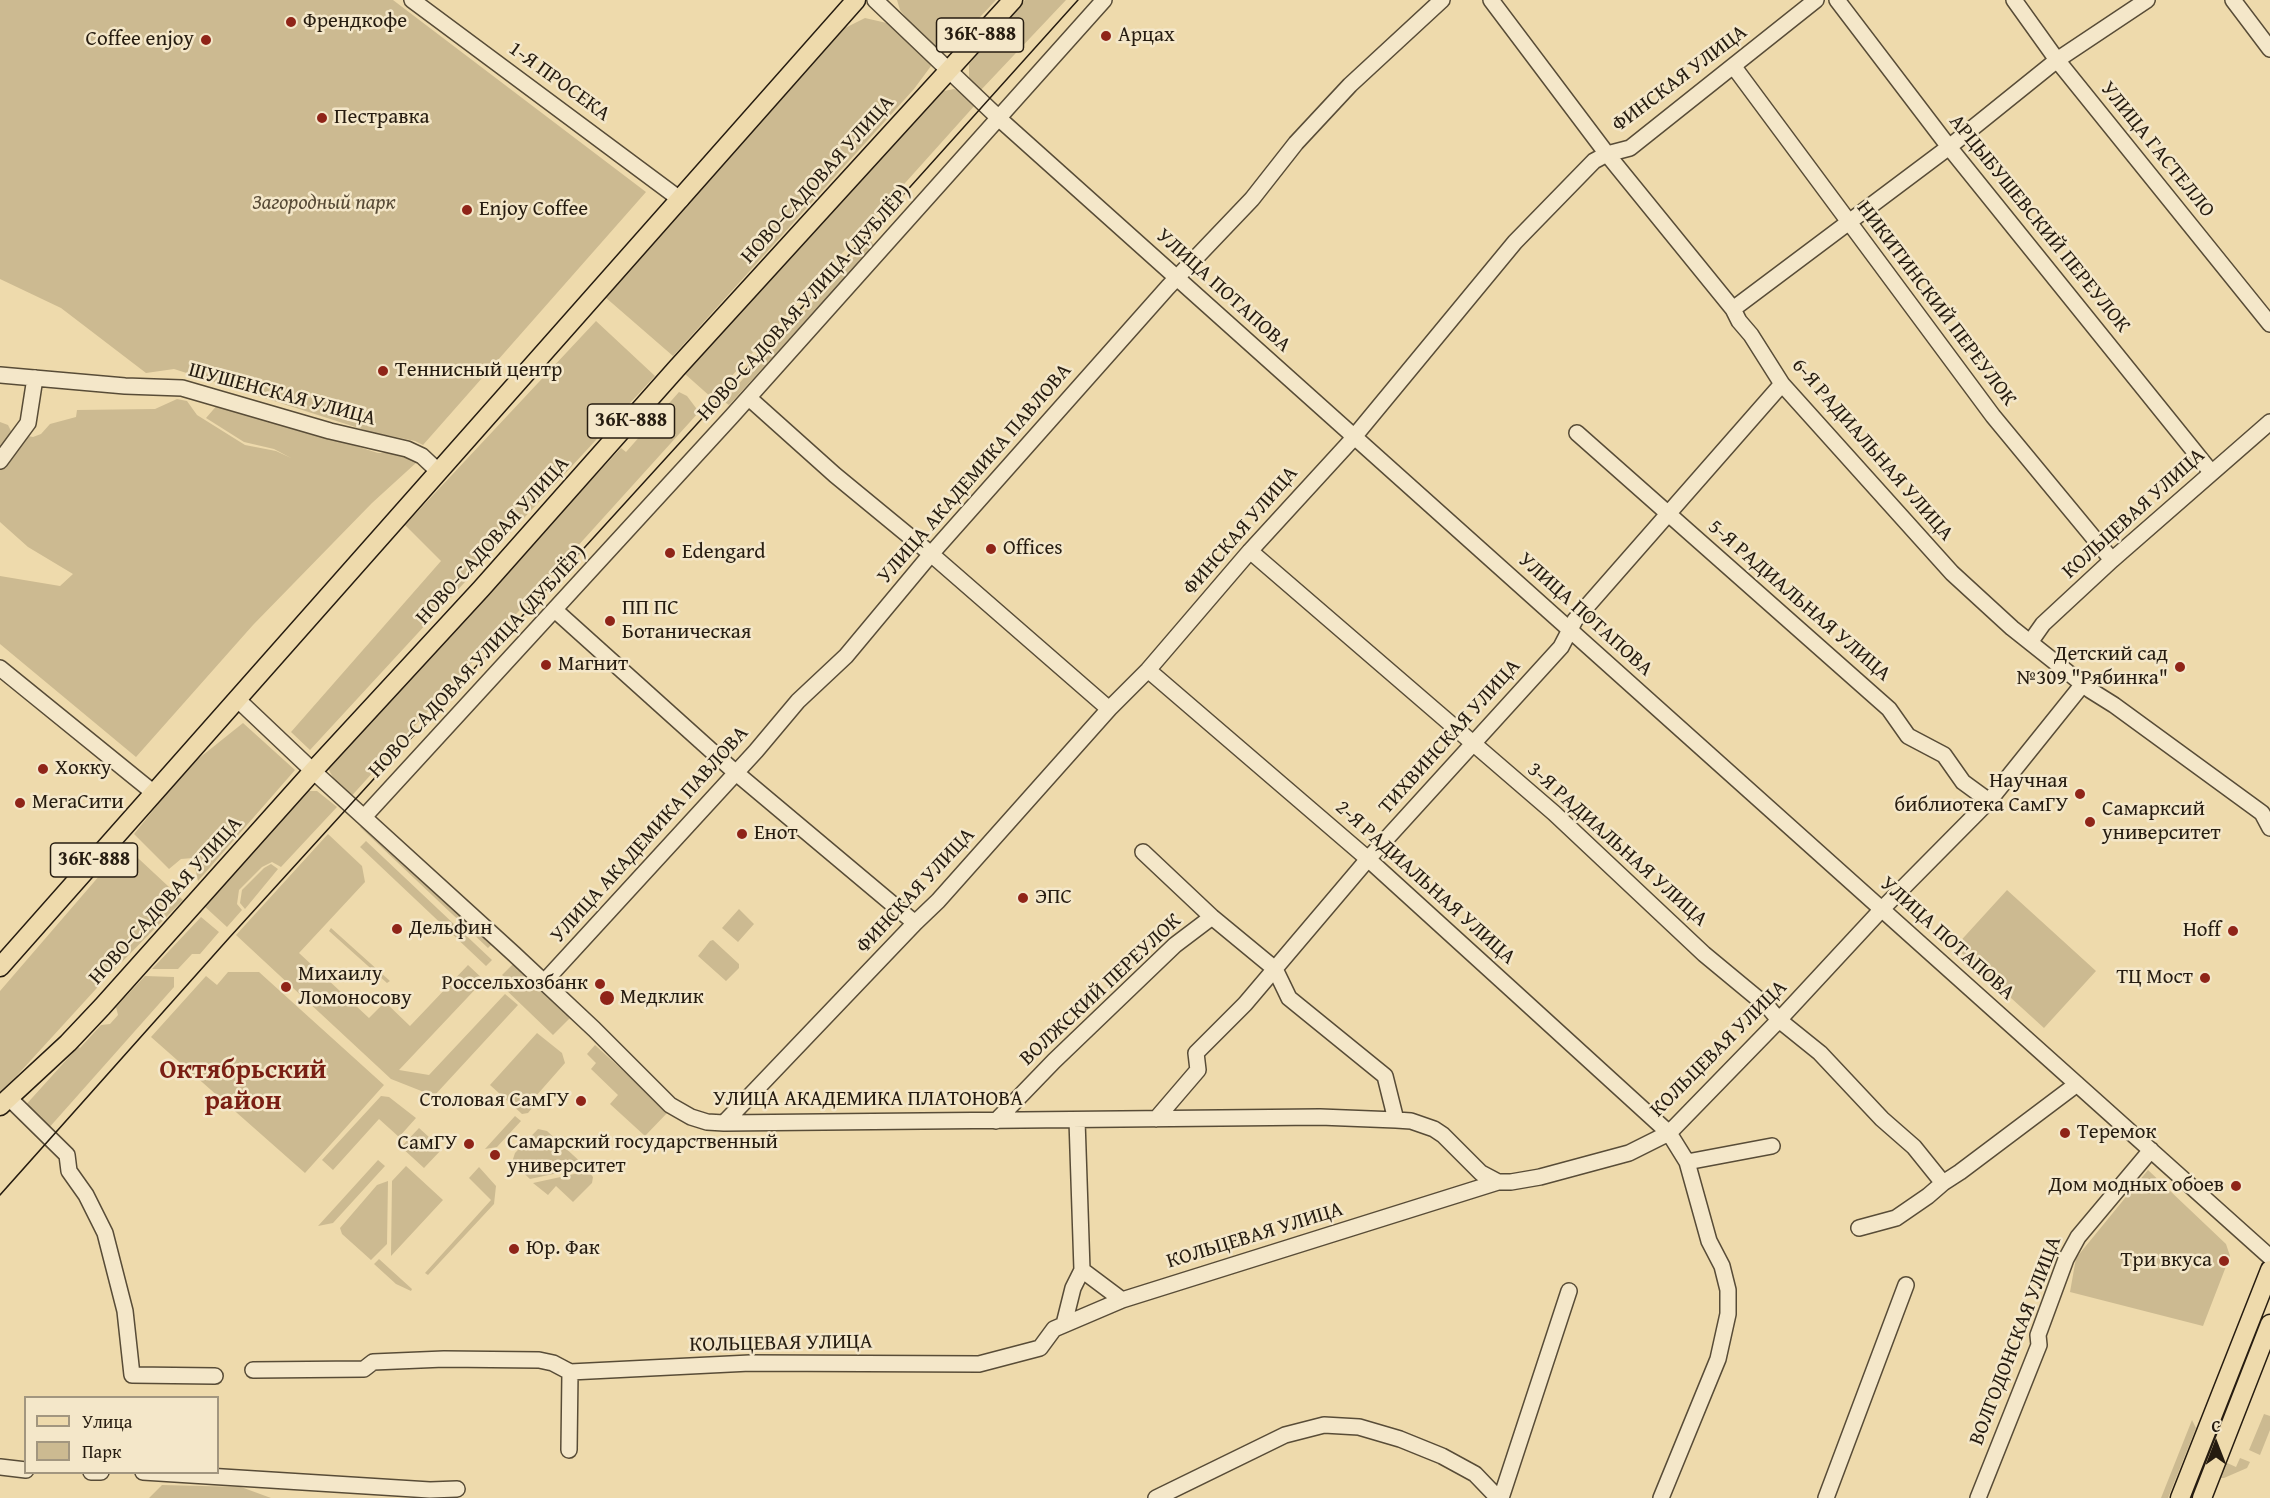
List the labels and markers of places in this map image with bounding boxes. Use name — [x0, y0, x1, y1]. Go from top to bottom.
place label: Френдкофе — [303, 9, 407, 35]
marker: Френдкофе — [284, 15, 298, 29]
place label: Арцах — [1118, 23, 1175, 49]
place label: Coffee enjoy — [86, 27, 194, 53]
marker: Арцах — [1099, 29, 1113, 43]
marker: Coffee enjoy — [199, 33, 213, 47]
place label: Пестравка — [334, 105, 429, 131]
marker: Пестравка — [315, 111, 329, 125]
place label: Enjoy Coffee — [479, 197, 588, 223]
marker: Enjoy Coffee — [460, 203, 474, 217]
place label: Теннисный центр — [395, 358, 562, 384]
marker: Теннисный центр — [376, 364, 390, 378]
place label: Offices — [1003, 536, 1063, 562]
place label: Edengard — [682, 540, 766, 566]
marker: Offices — [984, 542, 998, 556]
marker: Edengard — [663, 546, 677, 560]
place label: ПП ПС Ботаническая — [622, 596, 751, 646]
marker: ПП ПС Ботаническая — [603, 614, 617, 628]
place label: Детский сад №309 "Рябинка" — [2016, 642, 2168, 692]
place label: Магнит — [558, 652, 628, 678]
marker: Магнит — [539, 658, 553, 672]
marker: Детский сад №309 "Рябинка" — [2173, 660, 2187, 674]
place label: Хокку — [55, 756, 111, 782]
marker: Хокку — [36, 762, 50, 776]
place label: Научная библиотека СамГУ — [1894, 769, 2068, 819]
marker: Научная библиотека СамГУ — [2073, 787, 2087, 801]
place label: МегаСити — [32, 790, 124, 816]
marker: МегаСити — [13, 796, 27, 810]
place label: Самарксий университет — [2102, 797, 2221, 847]
marker: Самарксий университет — [2083, 815, 2097, 829]
place label: Енот — [754, 821, 798, 847]
marker: Енот — [735, 827, 749, 841]
place label: ЭПС — [1035, 885, 1072, 911]
marker: ЭПС — [1016, 891, 1030, 905]
place label: Дельфин — [409, 916, 492, 942]
place label: Hoff — [2183, 918, 2221, 944]
marker: Дельфин — [390, 922, 404, 936]
marker: Hoff — [2226, 924, 2240, 938]
place label: Михаилу Ломоносову — [298, 962, 412, 1012]
place label: ТЦ Мост — [2116, 965, 2193, 991]
place label: Россельхозбанк — [442, 971, 588, 997]
marker: ТЦ Мост — [2198, 971, 2212, 985]
marker: Россельхозбанк — [593, 977, 607, 991]
marker: Михаилу Ломоносову — [279, 980, 293, 994]
place label: Медклик — [620, 985, 704, 1011]
marker: Медклик — [598, 989, 616, 1007]
place label: Столовая СамГУ — [420, 1088, 569, 1114]
marker: Столовая СамГУ — [574, 1094, 588, 1108]
place label: Теремок — [2077, 1120, 2157, 1146]
marker: Теремок — [2058, 1126, 2072, 1140]
place label: Самарский государственный университет — [507, 1130, 778, 1180]
place label: СамГУ — [398, 1131, 457, 1157]
marker: СамГУ — [462, 1137, 476, 1151]
marker: Самарский государственный университет — [488, 1148, 502, 1162]
place label: Дом модных обоев — [2049, 1173, 2224, 1199]
marker: Дом модных обоев — [2229, 1179, 2243, 1193]
place label: Юр. Фак — [526, 1236, 600, 1262]
marker: Юр. Фак — [507, 1242, 521, 1256]
place label: Три вкуса — [2121, 1248, 2212, 1274]
marker: Три вкуса — [2217, 1254, 2231, 1268]

